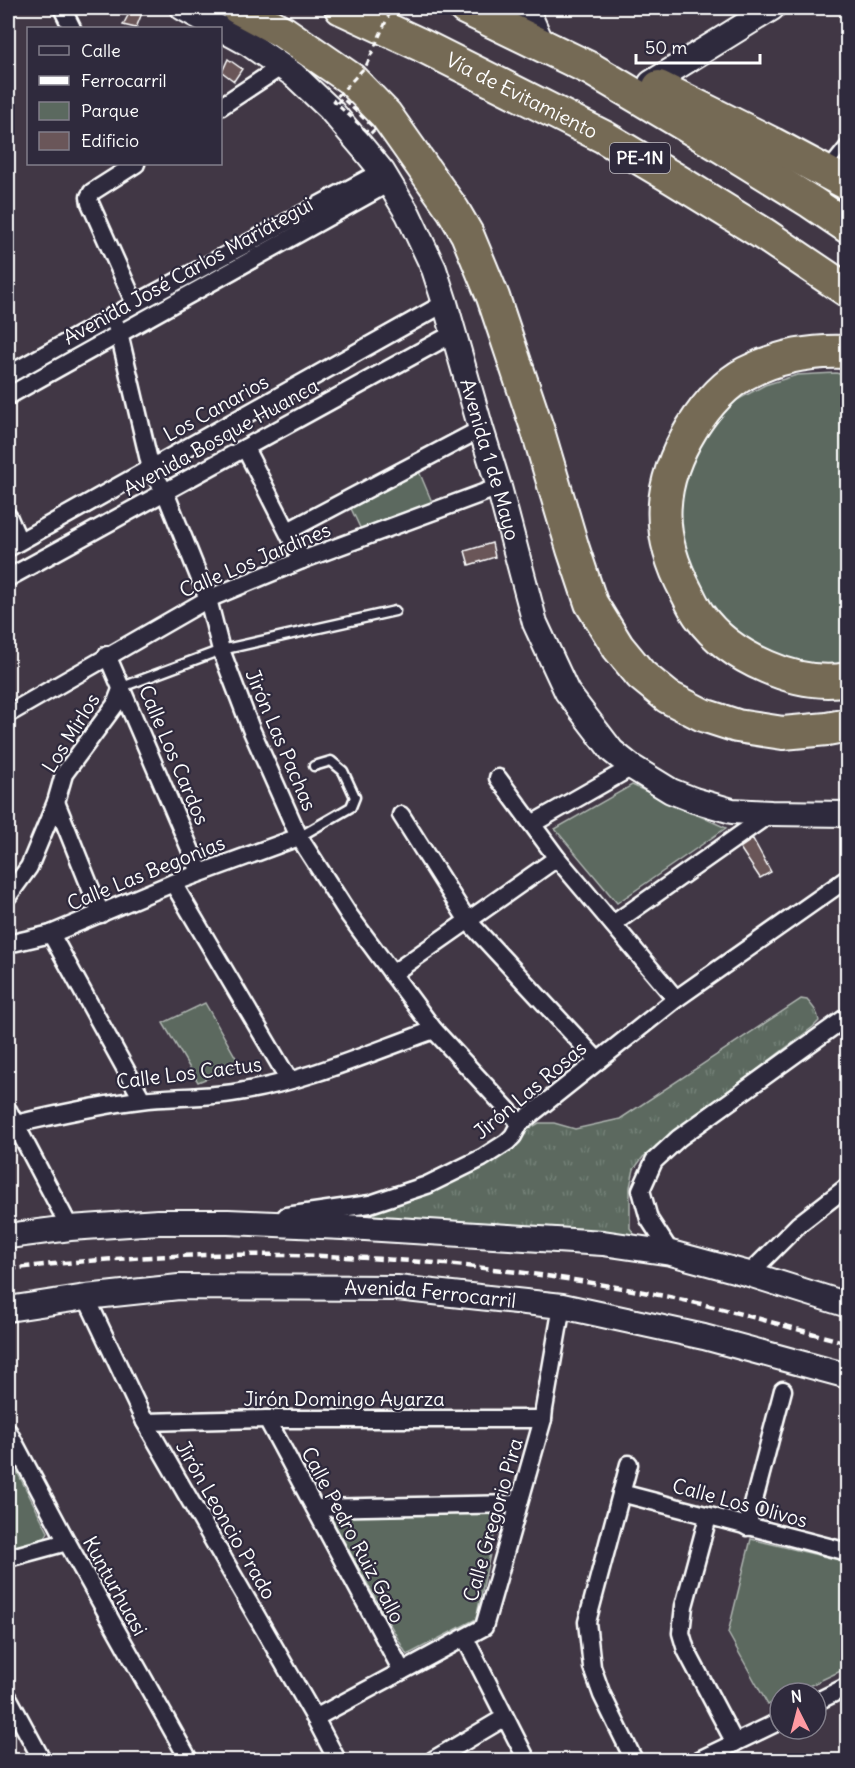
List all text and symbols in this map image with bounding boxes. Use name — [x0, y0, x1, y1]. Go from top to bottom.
legend — [27, 27, 222, 165]
scale bar — [636, 27, 760, 65]
text: 50 m — [645, 36, 687, 59]
text: Calle — [81, 39, 121, 62]
street label: Vía de Evitamiento — [442, 47, 602, 144]
text: Ferrocarril — [81, 69, 167, 92]
text: Parque — [81, 99, 139, 122]
text: Edificio — [81, 129, 139, 152]
road number: PE-1N — [610, 143, 670, 173]
street label: Avenida José Carlos Mariátegui — [59, 191, 317, 350]
street label: Los Canarios — [159, 368, 273, 447]
street label: Avenida Bosque Huanca — [119, 372, 323, 501]
street label: Avenida 1 de Mayo — [455, 376, 526, 543]
street label: Calle Los Jardines — [175, 516, 334, 603]
street label: Jirón Las Pachas — [240, 665, 323, 814]
street label: Calle Los Cardos — [134, 681, 215, 828]
street label: Los Mirlos — [36, 688, 105, 777]
street label: Calle Las Begonias — [63, 830, 228, 916]
street label: Jirón Las Rosas — [468, 1035, 591, 1144]
street label: Calle Los Cactus — [115, 1051, 263, 1094]
street label: Avenida Ferrocarril — [344, 1275, 517, 1313]
street label: Jirón Domingo Ayarza — [243, 1386, 445, 1411]
street label: Calle Gregorio Pira — [457, 1435, 528, 1604]
street label: Jirón Leoncio Prado — [171, 1436, 282, 1604]
street label: Calle Pedro Ruiz Gallo — [296, 1442, 410, 1627]
street label: Calle Los Olivos — [670, 1472, 811, 1533]
street label: Kunturhuasi — [78, 1532, 153, 1640]
north arrow — [768, 1681, 828, 1741]
text: N — [790, 1686, 803, 1707]

